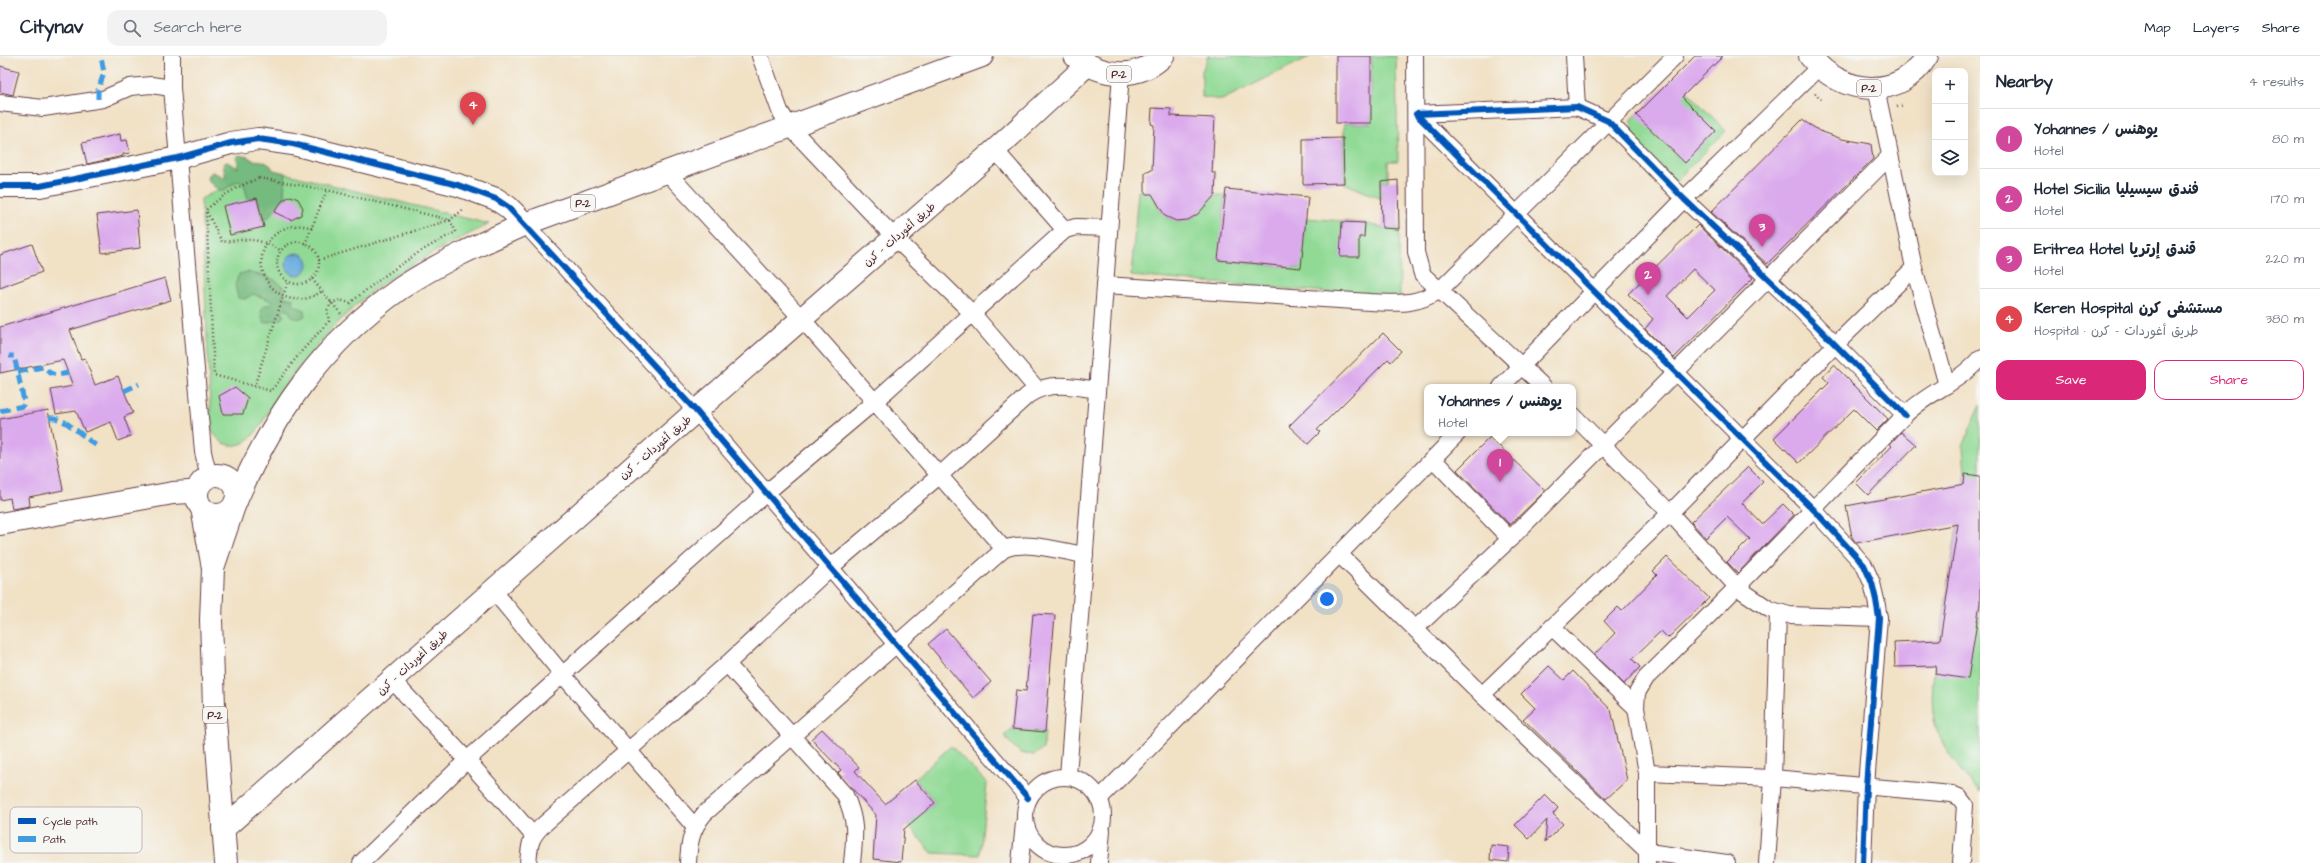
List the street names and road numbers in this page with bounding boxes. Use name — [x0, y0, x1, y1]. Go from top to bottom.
road number: P-2 — [1107, 66, 1131, 82]
road number: P-2 — [1857, 80, 1881, 96]
road number: P-2 — [571, 195, 595, 211]
street label: طريق أغوردات - كرن — [860, 199, 939, 270]
street label: طريق أغوردات - كرن — [616, 412, 695, 483]
street label: طريق أغوردات - كرن — [374, 626, 451, 698]
road number: P-2 — [203, 707, 227, 723]

